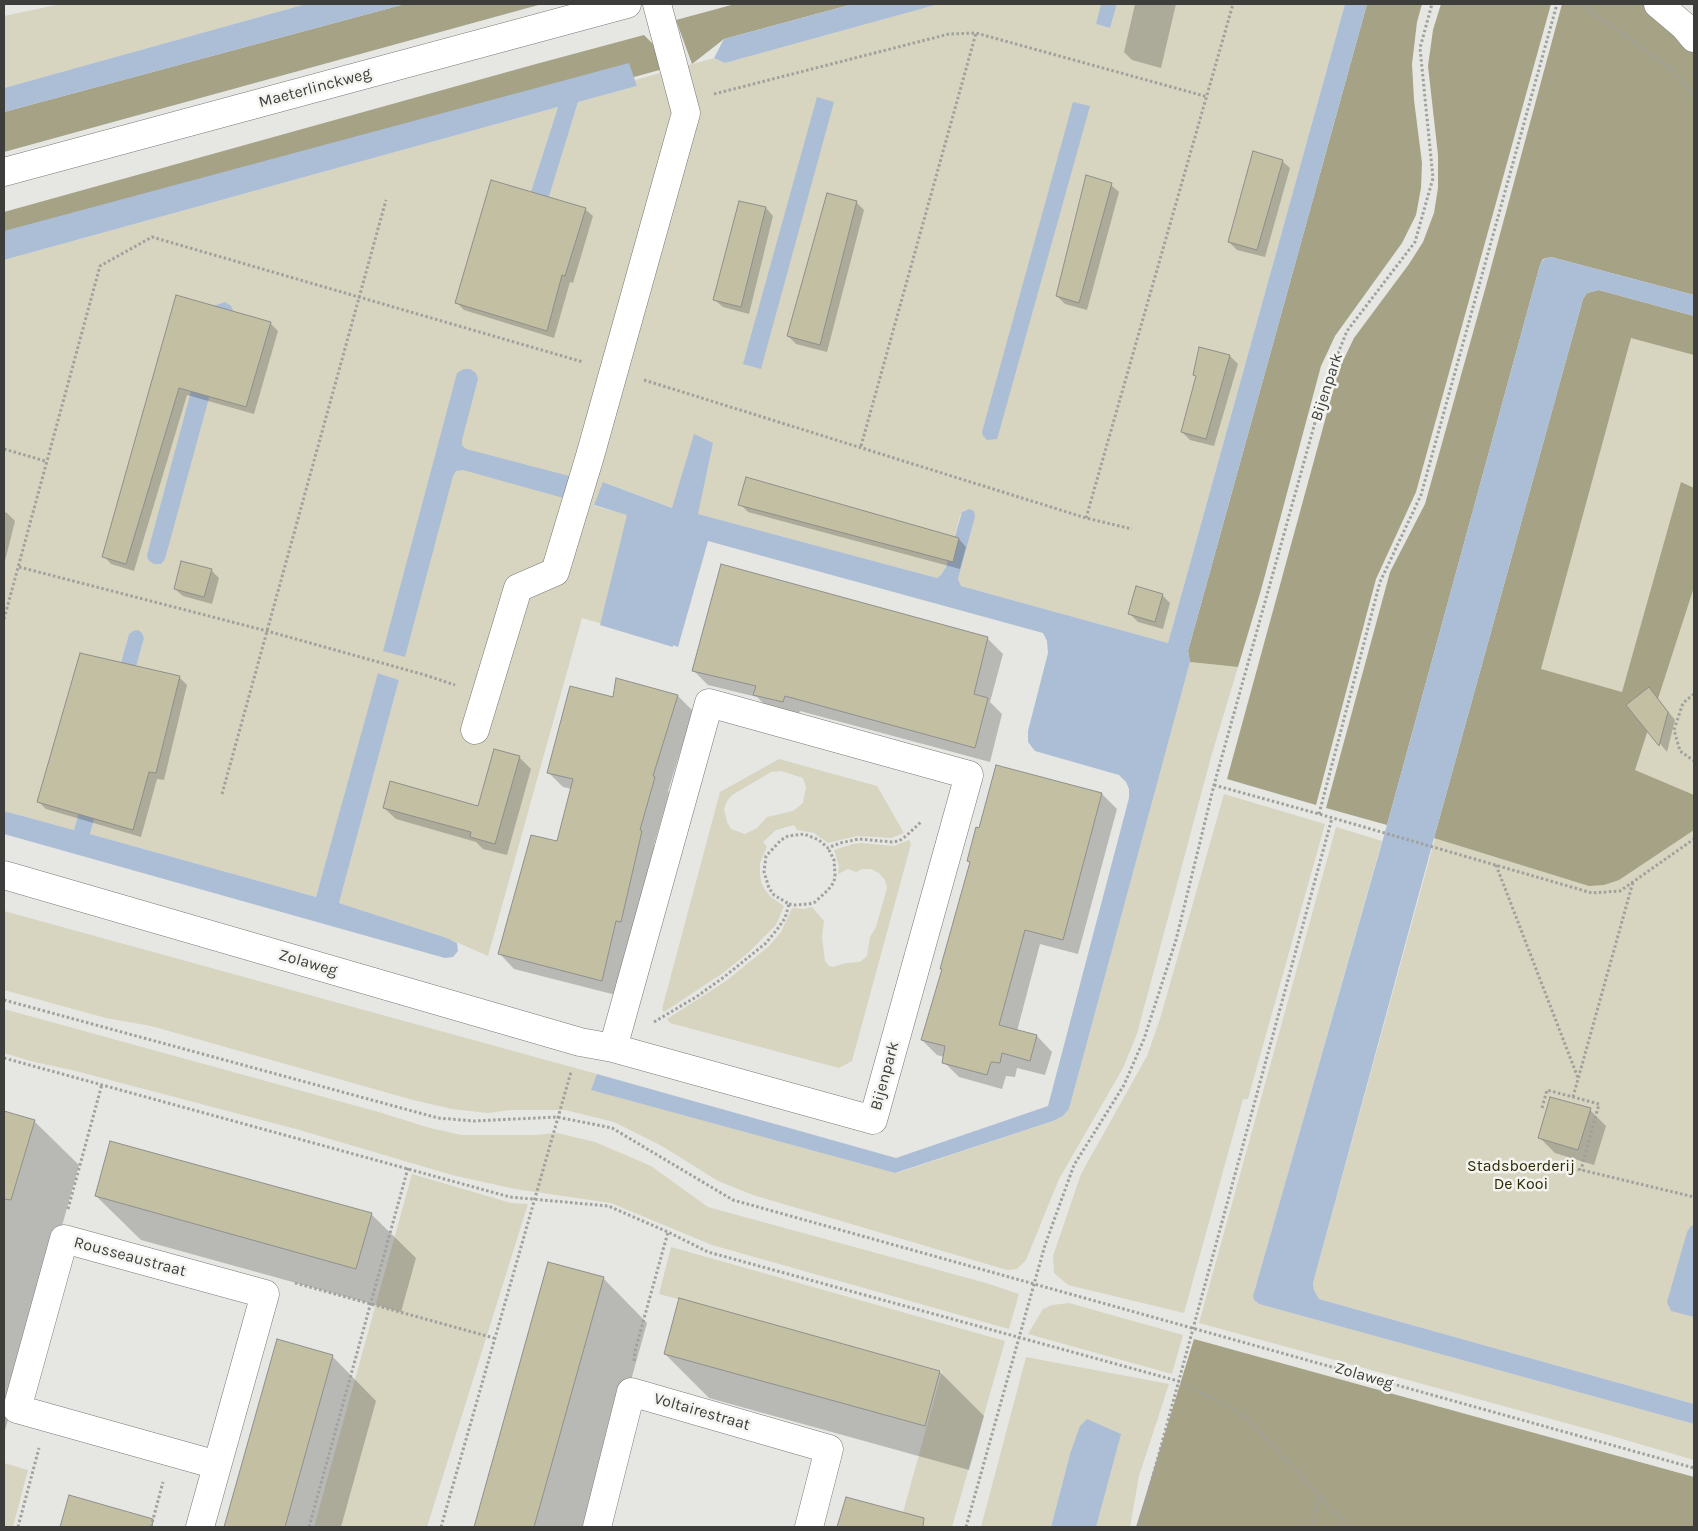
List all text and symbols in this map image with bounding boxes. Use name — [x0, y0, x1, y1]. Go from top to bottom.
street label: Maeterlinckweg — [257, 64, 373, 112]
street label: Bijenpark — [1307, 350, 1347, 424]
street label: Zolaweg — [276, 945, 340, 981]
street label: Bijenpark — [867, 1039, 903, 1113]
park label: Stadsboerderij De Kooi — [1467, 1156, 1575, 1194]
street label: Rousseaustraat — [72, 1233, 188, 1281]
street label: Zolaweg — [1332, 1358, 1396, 1394]
street label: Voltairestraat — [652, 1389, 752, 1435]

